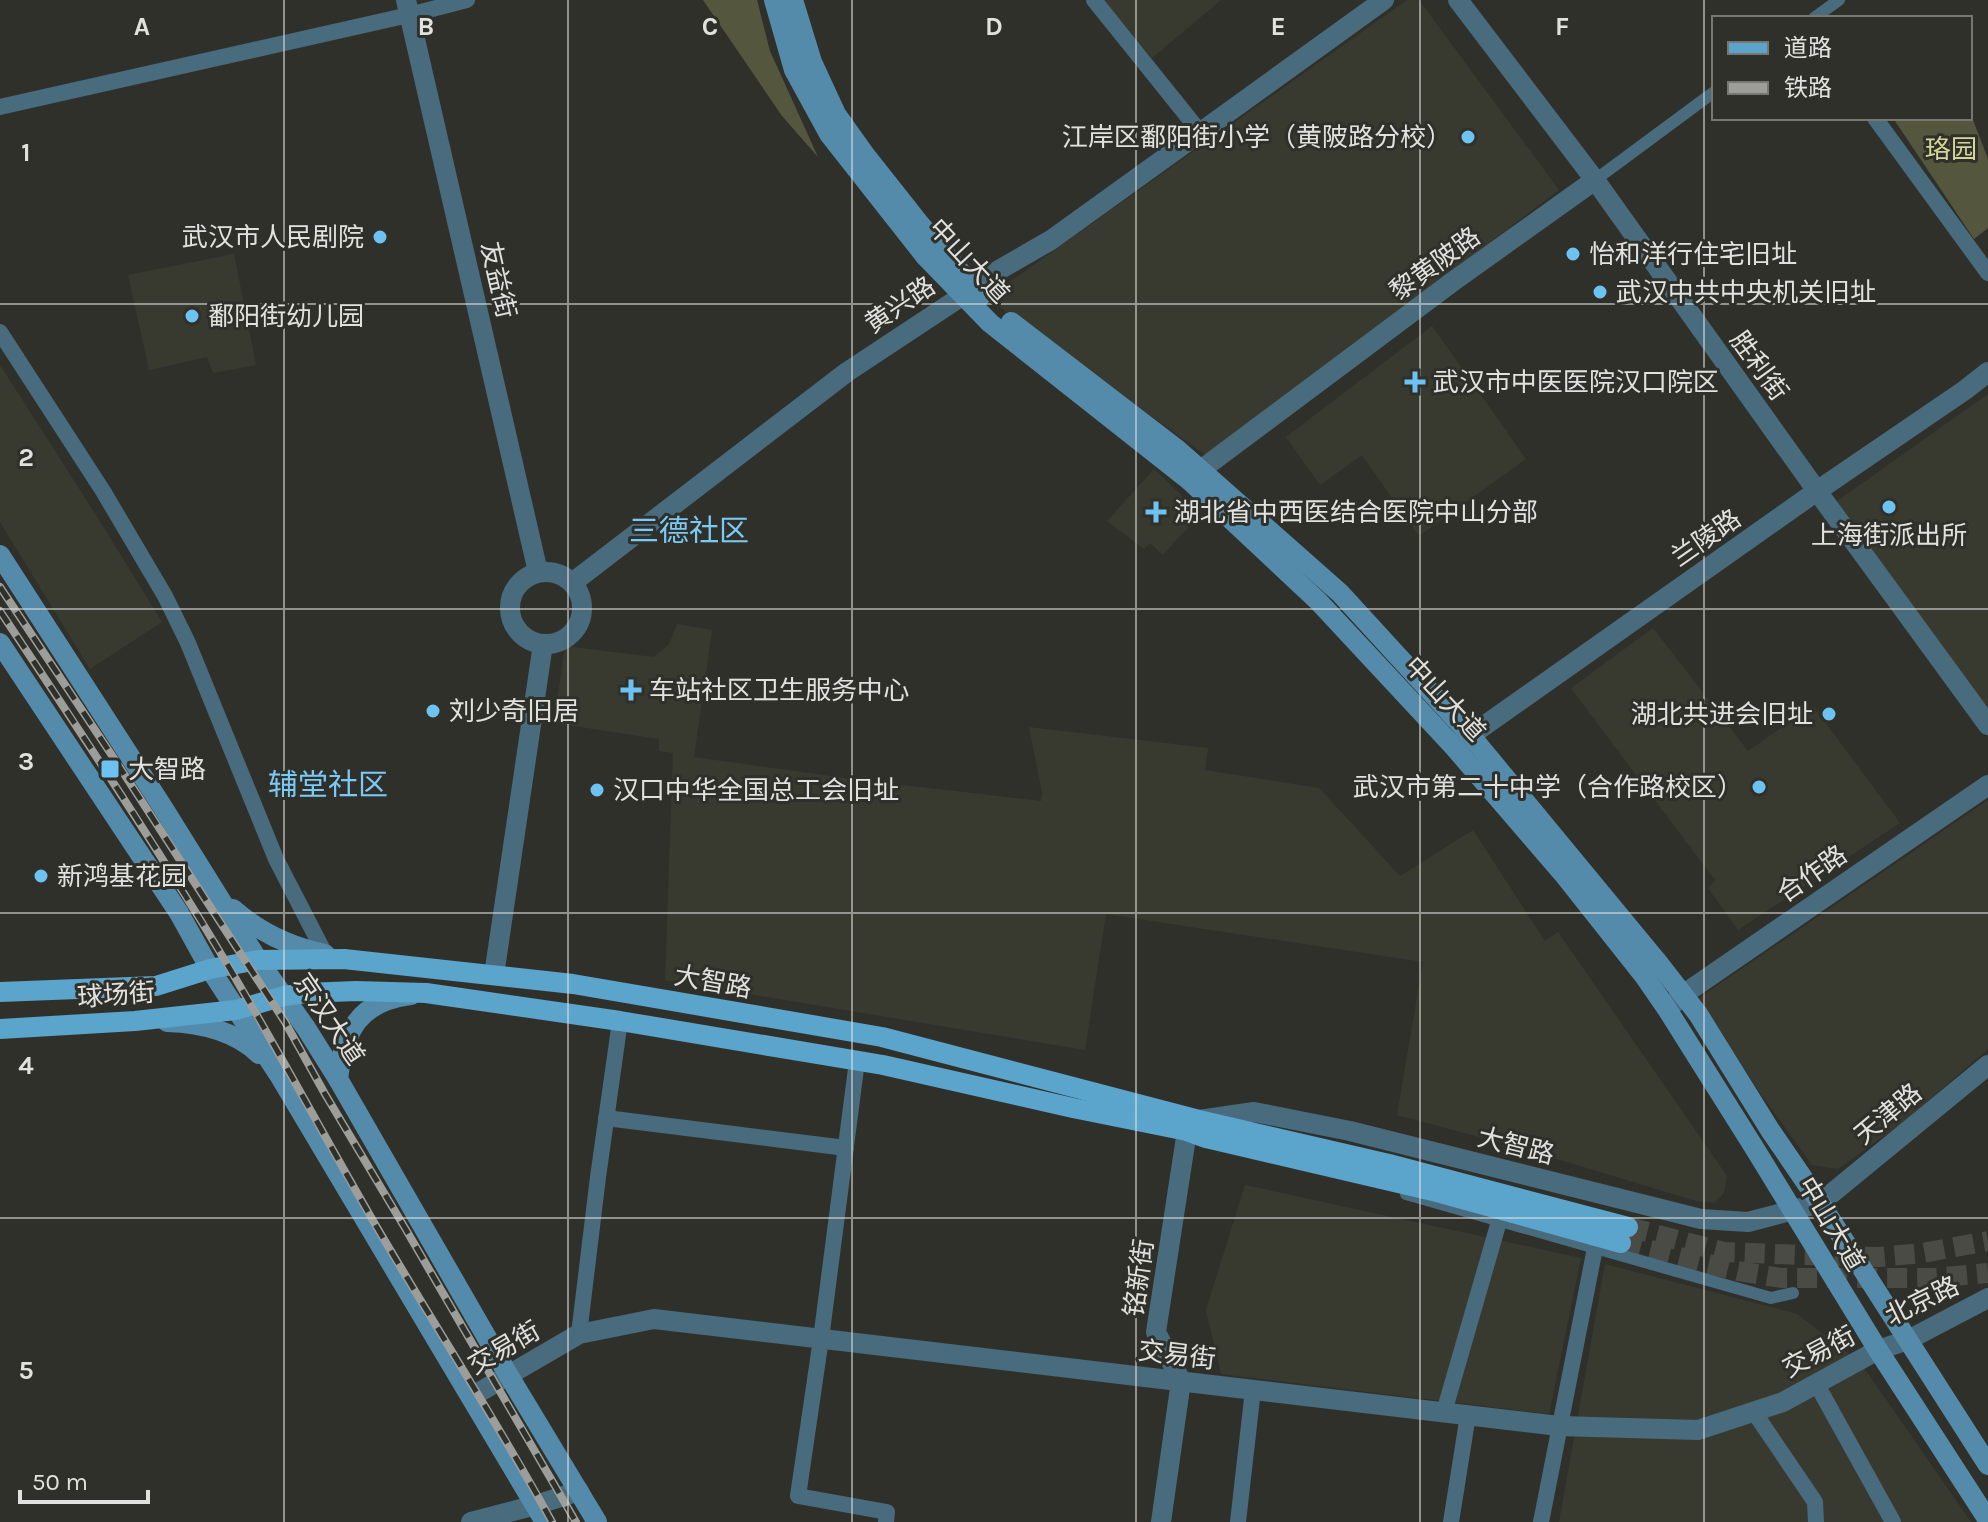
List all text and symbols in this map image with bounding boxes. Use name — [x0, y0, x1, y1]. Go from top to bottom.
text: A — [134, 11, 150, 42]
text: B — [418, 11, 434, 42]
text: C — [702, 11, 718, 42]
text: D — [985, 11, 1003, 42]
text: E — [1270, 11, 1286, 42]
text: F — [1555, 11, 1569, 42]
legend — [1712, 16, 1972, 120]
text: 道路 — [1784, 34, 1832, 62]
text: 铁路 — [1784, 74, 1832, 102]
place label: 江岸区鄱阳街小学（黄陂路分校） — [1062, 122, 1452, 153]
marker: 江岸区鄱阳街小学（黄陂路分校） — [1459, 128, 1477, 146]
park label: 珞园 — [1925, 134, 1977, 165]
text: 1 — [21, 137, 31, 168]
street label: 中山大道 — [922, 212, 1016, 310]
street label: 黎黄陂路 — [1384, 221, 1486, 307]
place label: 武汉市人民剧院 — [182, 222, 364, 253]
marker: 武汉市人民剧院 — [371, 228, 389, 246]
street label: 友益街 — [474, 239, 522, 321]
place label: 怡和洋行住宅旧址 — [1589, 239, 1797, 270]
marker: 怡和洋行住宅旧址 — [1564, 245, 1582, 263]
street label: 黄兴路 — [859, 270, 941, 340]
place label: 武汉中共中央机关旧址 — [1616, 277, 1876, 308]
marker: 武汉中共中央机关旧址 — [1591, 283, 1609, 301]
place label: 鄱阳街幼儿园 — [208, 301, 364, 332]
marker: 鄱阳街幼儿园 — [183, 307, 201, 325]
street label: 胜利街 — [1724, 325, 1794, 407]
place label: 武汉市中医医院汉口院区 — [1433, 367, 1719, 398]
marker: 武汉市中医医院汉口院区 — [1404, 371, 1426, 393]
text: 2 — [18, 442, 34, 473]
place label: 湖北省中西医结合医院中山分部 — [1174, 497, 1538, 528]
marker: 上海街派出所 — [1880, 498, 1898, 516]
marker: 湖北省中西医结合医院中山分部 — [1145, 501, 1167, 523]
street label: 兰陵路 — [1665, 503, 1747, 573]
district label: 三德社区 — [629, 513, 749, 549]
place label: 上海街派出所 — [1811, 520, 1967, 551]
street label: 中山大道 — [1398, 650, 1492, 748]
place label: 车站社区卫生服务中心 — [649, 675, 909, 706]
marker: 车站社区卫生服务中心 — [620, 679, 642, 701]
place label: 刘少奇旧居 — [449, 696, 579, 727]
place label: 湖北共进会旧址 — [1631, 699, 1813, 730]
marker: 刘少奇旧居 — [424, 702, 442, 720]
marker: 湖北共进会旧址 — [1820, 705, 1838, 723]
text: 3 — [18, 746, 34, 777]
place label: 大智路 — [128, 754, 206, 785]
marker: 大智路 — [99, 758, 121, 780]
district label: 辅堂社区 — [268, 767, 388, 803]
place label: 武汉市第二十中学（合作路校区） — [1353, 772, 1743, 803]
place label: 汉口中华全国总工会旧址 — [613, 775, 899, 806]
marker: 武汉市第二十中学（合作路校区） — [1750, 778, 1768, 796]
marker: 汉口中华全国总工会旧址 — [588, 781, 606, 799]
street label: 合作路 — [1771, 839, 1853, 909]
place label: 新鸿基花园 — [57, 861, 187, 892]
marker: 新鸿基花园 — [32, 867, 50, 885]
street label: 大智路 — [672, 960, 754, 1004]
street label: 京汉大道 — [287, 967, 371, 1071]
street label: 球场街 — [76, 977, 156, 1013]
text: 4 — [18, 1050, 34, 1081]
street label: 天津路 — [1848, 1077, 1928, 1151]
street label: 大智路 — [1474, 1122, 1558, 1170]
street label: 中山大道 — [1791, 1171, 1871, 1277]
street label: 铭新街 — [1118, 1237, 1160, 1319]
street label: 北京路 — [1880, 1270, 1964, 1332]
street label: 交易街 — [462, 1315, 546, 1381]
street label: 交易街 — [1777, 1320, 1861, 1384]
street label: 交易街 — [1136, 1335, 1218, 1375]
text: 5 — [18, 1355, 34, 1386]
scale bar — [20, 1454, 148, 1504]
text: 50 m — [32, 1468, 88, 1496]

